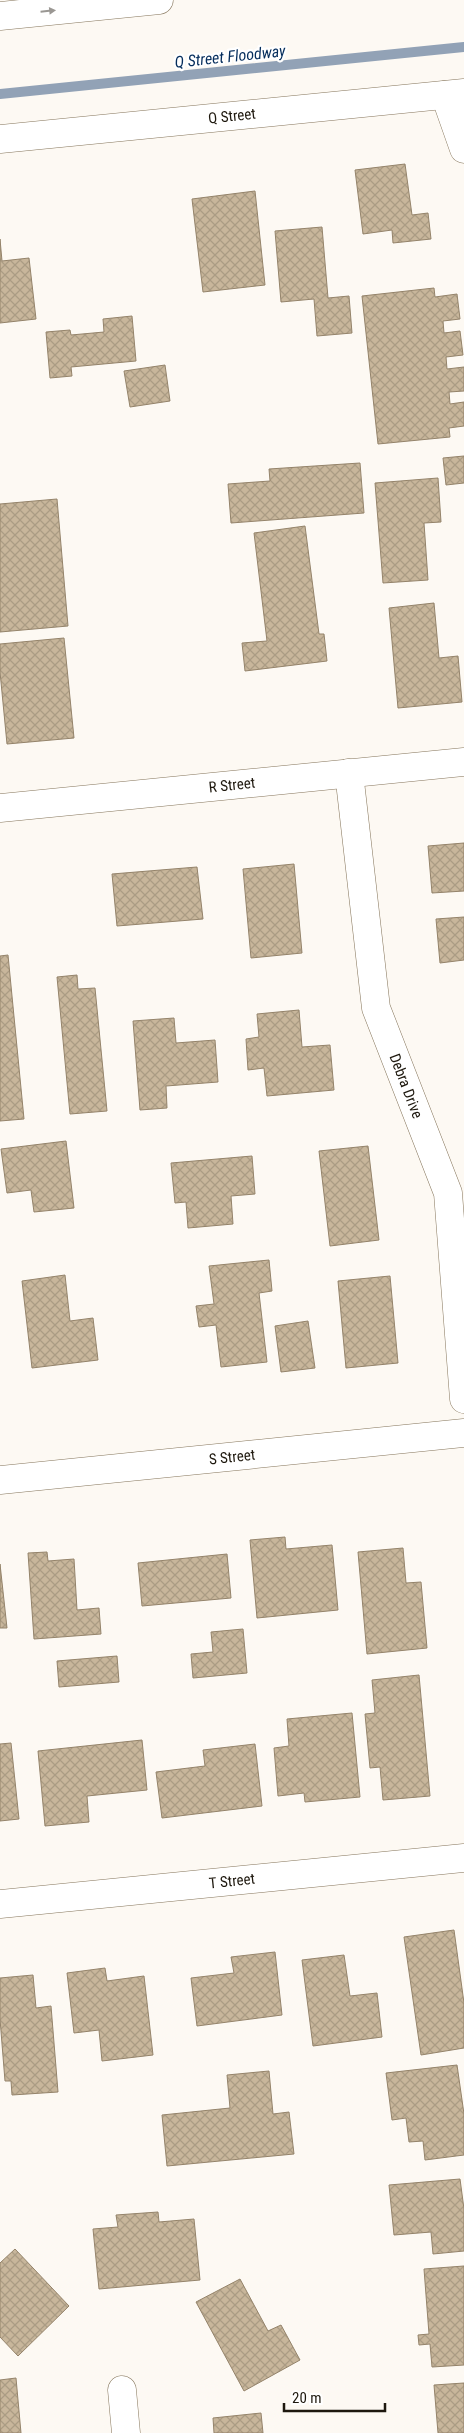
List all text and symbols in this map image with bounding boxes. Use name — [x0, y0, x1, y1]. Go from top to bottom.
one-way arrow — [41, 7, 57, 15]
water label: Q Street Floodway — [174, 41, 287, 72]
street label: Q Street — [207, 105, 257, 127]
street label: R Street — [208, 774, 256, 796]
street label: Debra Drive — [385, 1051, 427, 1121]
street label: S Street — [208, 1446, 256, 1468]
street label: T Street — [208, 1870, 256, 1892]
scale bar — [284, 2380, 385, 2412]
text: 20 m — [292, 2389, 322, 2407]

